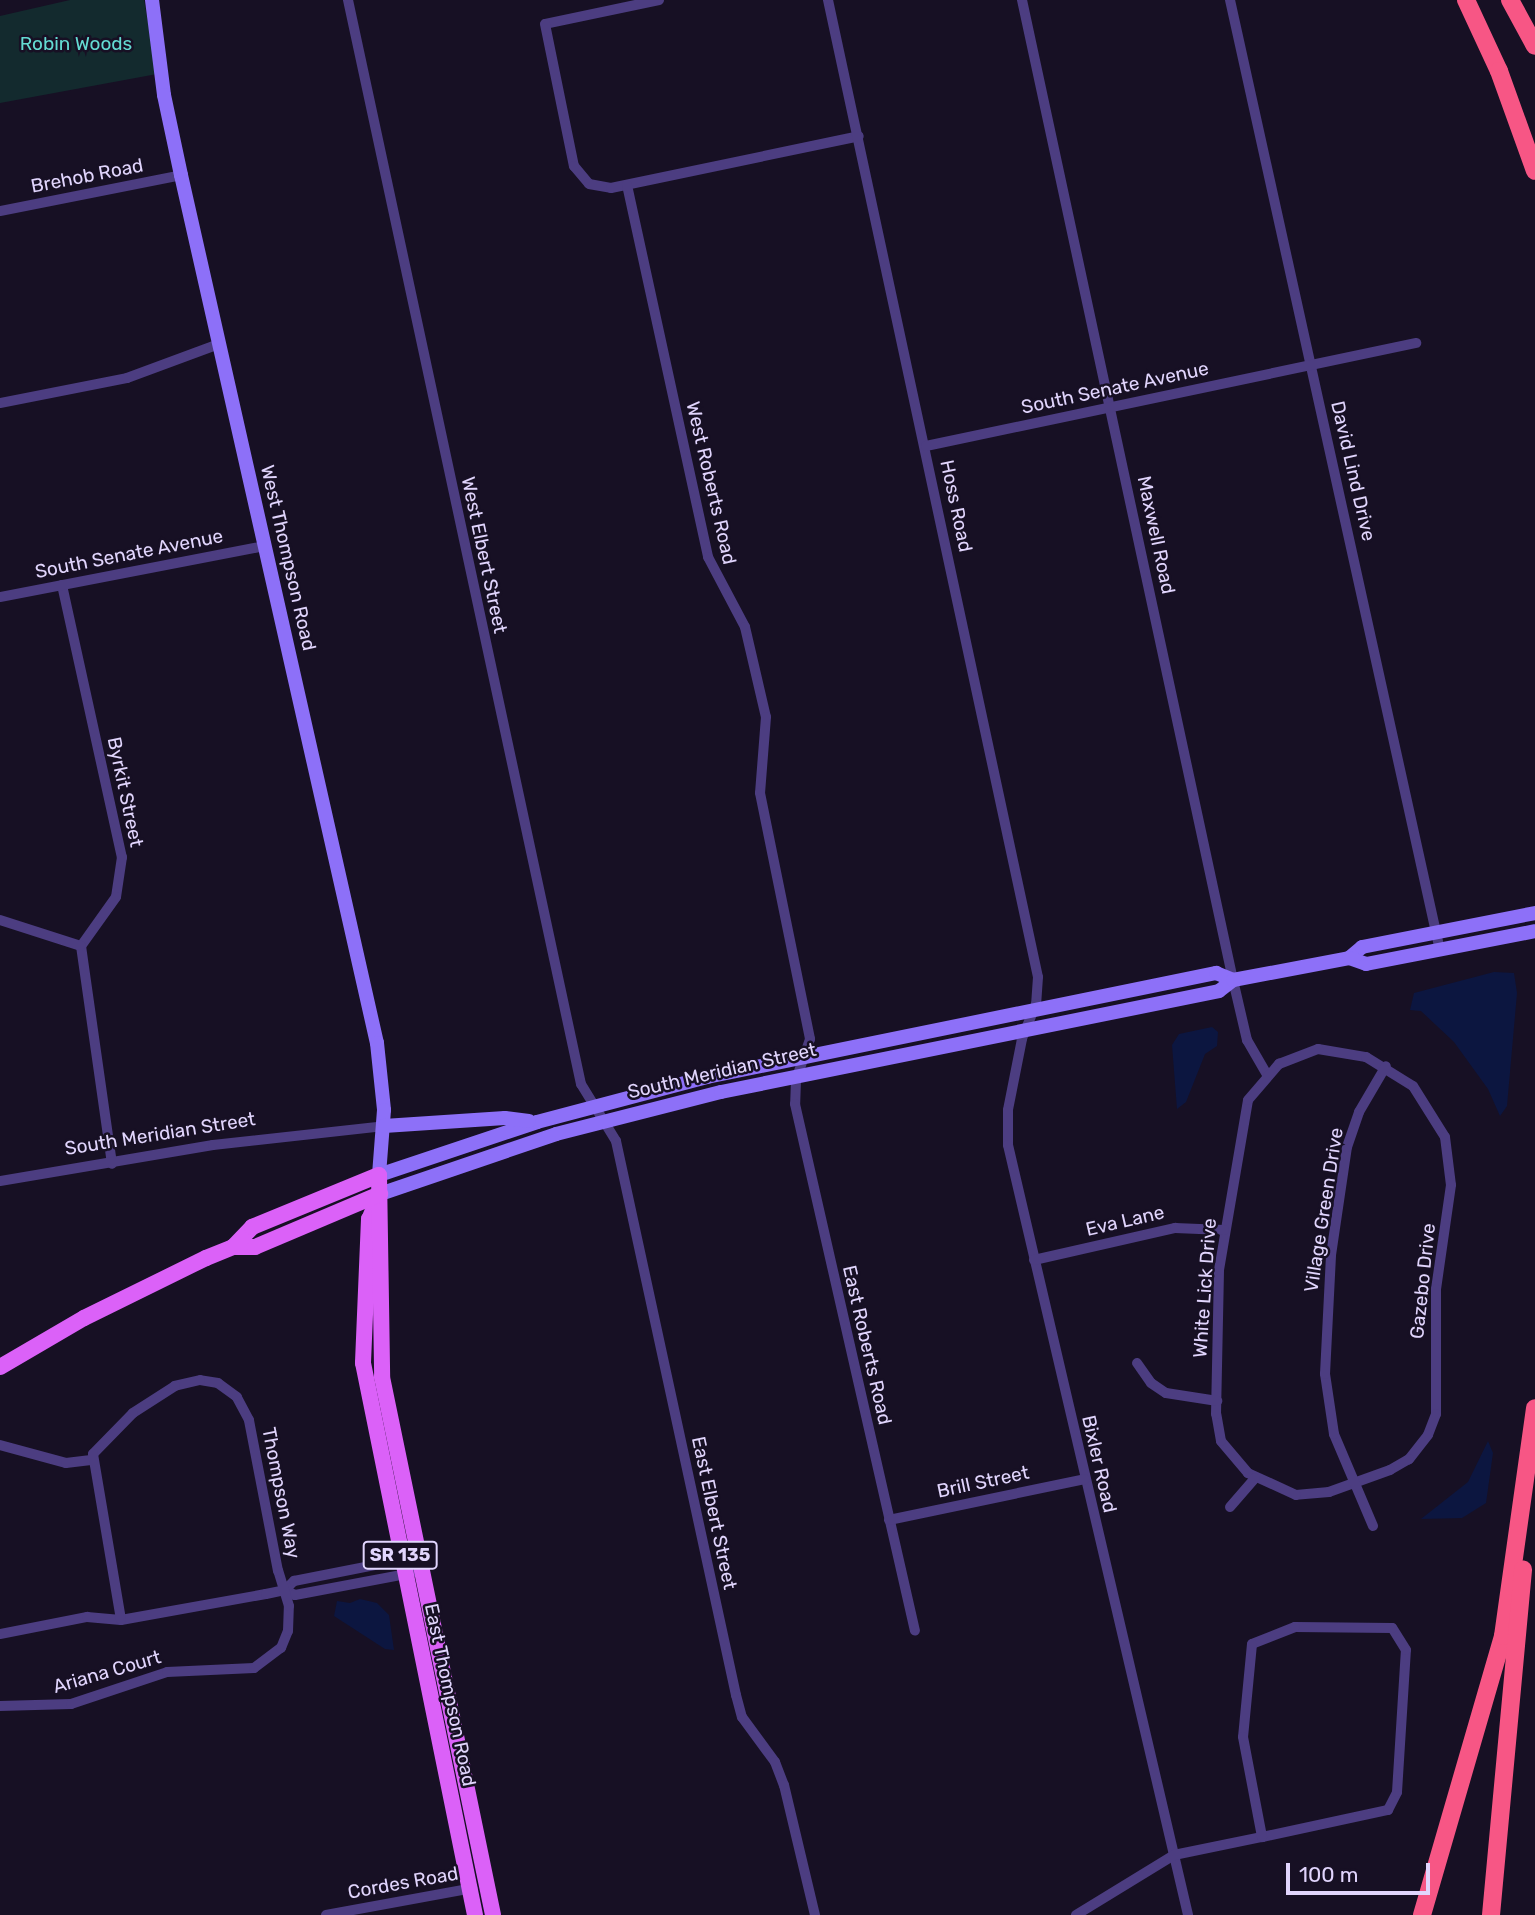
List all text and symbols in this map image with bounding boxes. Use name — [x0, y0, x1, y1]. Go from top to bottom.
park label: Robin Woods — [20, 33, 132, 55]
street label: Brehob Road — [29, 154, 145, 198]
street label: South Senate Avenue — [1019, 357, 1211, 419]
street label: West Roberts Road — [681, 399, 741, 567]
street label: David Lind Drive — [1326, 399, 1380, 543]
street label: Hoss Road — [935, 458, 977, 554]
street label: West Thompson Road — [255, 463, 321, 653]
street label: Maxwell Road — [1132, 474, 1180, 596]
street label: West Elbert Street — [456, 475, 512, 635]
street label: South Senate Avenue — [33, 525, 225, 583]
street label: Byrkit Street — [102, 735, 148, 849]
street label: South Meridian Street — [625, 1038, 819, 1104]
street label: South Meridian Street — [63, 1108, 257, 1160]
street label: Village Green Drive — [1300, 1126, 1348, 1294]
street label: Eva Lane — [1084, 1201, 1166, 1241]
street label: White Lick Drive — [1189, 1217, 1221, 1359]
street label: Gazebo Drive — [1406, 1222, 1440, 1340]
street label: East Roberts Road — [838, 1263, 896, 1427]
street label: Bixler Road — [1077, 1413, 1121, 1515]
street label: Thompson Way — [257, 1425, 305, 1561]
street label: East Elbert Street — [687, 1434, 741, 1592]
street label: Brill Street — [935, 1461, 1031, 1503]
road number: SR 135 — [362, 1540, 438, 1570]
street label: East Thompson Road — [419, 1601, 481, 1789]
street label: Ariana Court — [50, 1646, 164, 1698]
scale bar — [1290, 1848, 1434, 1892]
street label: Cordes Road — [346, 1862, 460, 1904]
text: 100 m — [1299, 1862, 1358, 1887]

